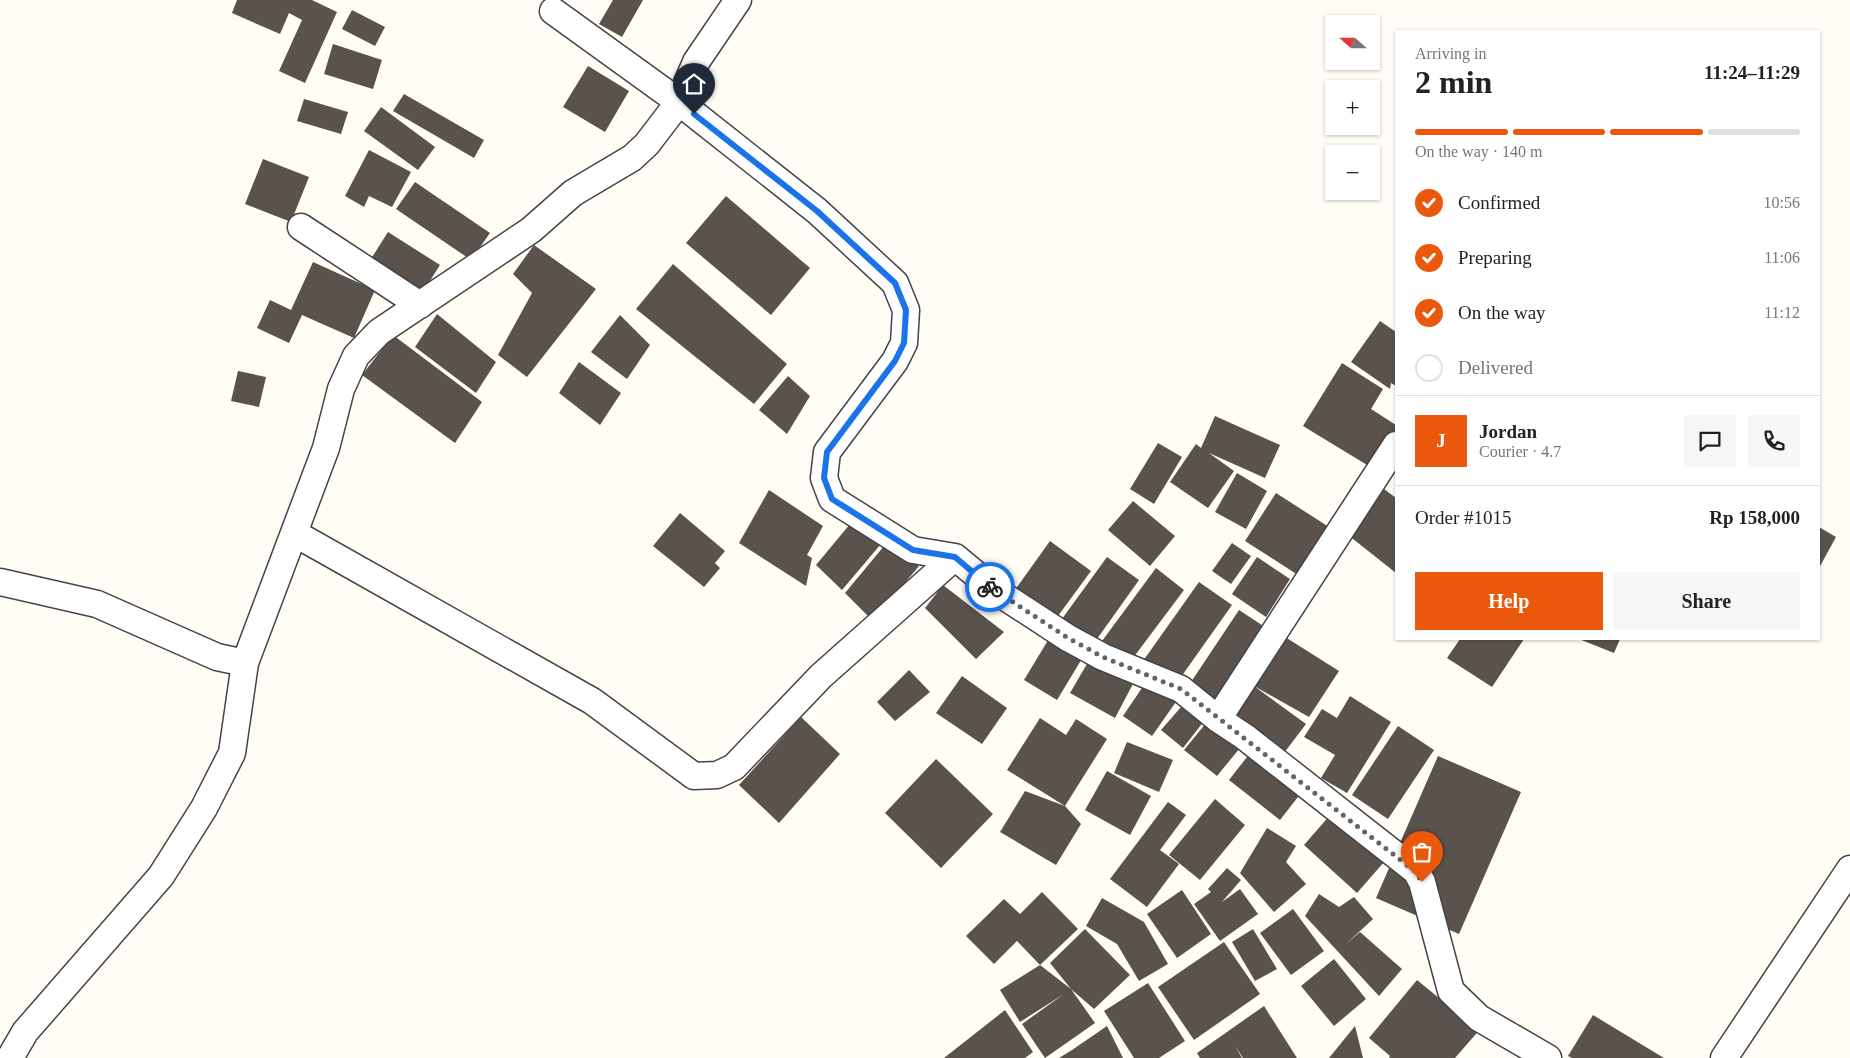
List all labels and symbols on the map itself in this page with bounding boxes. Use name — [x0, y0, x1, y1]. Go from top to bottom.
north arrow — [1325, 15, 1380, 70]
pin — [673, 63, 715, 114]
courier — [965, 562, 1015, 612]
pin — [1401, 831, 1443, 882]

